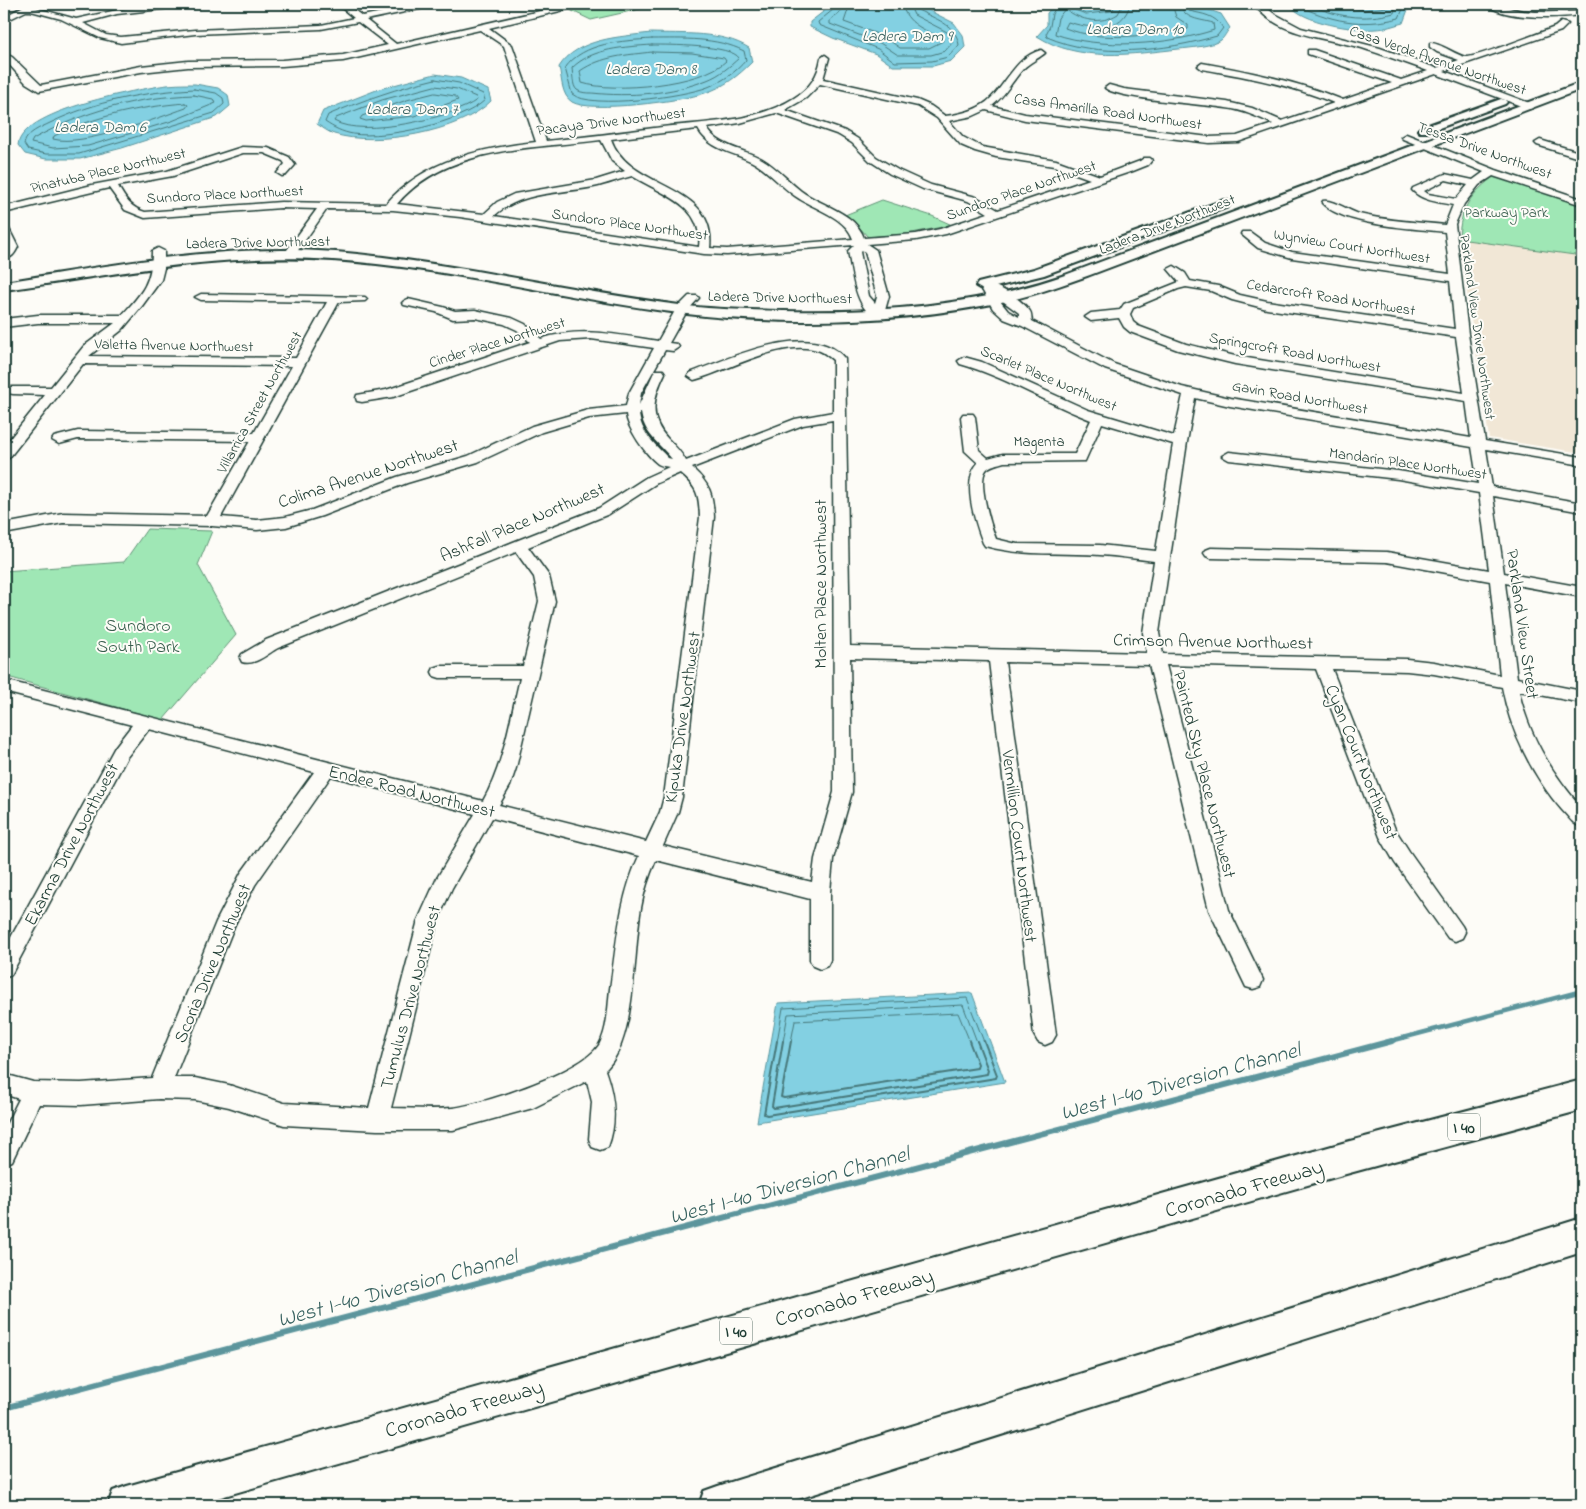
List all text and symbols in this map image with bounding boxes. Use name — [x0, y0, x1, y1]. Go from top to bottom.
water label: Ladera Dam 10 — [1086, 18, 1185, 42]
street label: Casa Verde Avenue Northwest — [1346, 20, 1529, 102]
water label: Ladera Dam 9 — [862, 25, 954, 49]
water label: Ladera Dam 8 — [605, 58, 698, 82]
street label: Casa Amarilla Road Northwest — [1013, 88, 1203, 136]
water label: Ladera Dam 7 — [366, 98, 459, 122]
street label: Pacaya Drive Northwest — [535, 102, 687, 143]
water label: Ladera Dam 6 — [54, 116, 149, 140]
street label: Tessa Drive Northwest — [1414, 116, 1555, 185]
street label: Pinatuba Place Northwest — [28, 142, 188, 200]
street label: Sundoro Place Northwest — [943, 155, 1099, 227]
street label: Sundoro Place Northwest — [146, 180, 304, 210]
street label: Ladera Drive Northwest — [1096, 189, 1239, 261]
park label: Parkway Park — [1464, 202, 1549, 225]
street label: Sundoro Place Northwest — [550, 203, 709, 247]
street label: Wynview Court Northwest — [1272, 224, 1432, 271]
street label: Ladera Drive Northwest — [186, 231, 330, 255]
street label: Parkland View Drive Northwest — [1453, 233, 1501, 421]
street label: Cedarcroft Road Northwest — [1245, 274, 1417, 322]
street label: Ladera Drive Northwest — [708, 286, 852, 310]
street label: Cinder Place Northwest — [426, 312, 568, 374]
street label: Villarrica Street Northwest — [211, 327, 308, 479]
street label: Springcroft Road Northwest — [1207, 327, 1382, 380]
street label: Valetta Avenue Northwest — [93, 334, 254, 358]
street label: Scarlet Place Northwest — [977, 340, 1120, 418]
street label: Gavin Road Northwest — [1230, 375, 1369, 421]
street label: Magenta — [1013, 431, 1065, 454]
street label: Colima Avenue Northwest — [275, 433, 462, 516]
street label: Mandarin Place Northwest — [1328, 442, 1488, 486]
street label: Ashfall Place Northwest — [436, 477, 609, 570]
street label: Molten Place Northwest — [809, 499, 835, 669]
street label: Parkland View Street — [1498, 548, 1544, 701]
park label: Sundoro South Park — [97, 614, 179, 661]
street label: Crimson Avenue Northwest — [1113, 628, 1313, 658]
street label: Kipuka Drive Northwest — [659, 630, 709, 805]
street label: Painted Sky Place Northwest — [1165, 668, 1241, 881]
street label: Cyan Court Northwest — [1317, 681, 1403, 844]
street label: Vermillion Court Northwest — [993, 748, 1043, 944]
street label: Ekarma Drive Northwest — [19, 759, 127, 931]
street label: Endee Road Northwest — [325, 760, 498, 826]
street label: Scoria Drive Northwest — [169, 880, 259, 1047]
street label: Tumulus Drive Northwest — [375, 903, 449, 1092]
water label: West I-40 Diversion Channel — [1057, 1035, 1306, 1130]
road number: I 40 — [1448, 1114, 1480, 1140]
water label: West I-40 Diversion Channel — [666, 1139, 915, 1234]
street label: Coronado Freeway — [1162, 1153, 1328, 1229]
water label: West I-40 Diversion Channel — [274, 1242, 523, 1337]
street label: Coronado Freeway — [772, 1262, 938, 1338]
road number: I 40 — [720, 1318, 752, 1344]
street label: Coronado Freeway — [382, 1373, 548, 1449]

